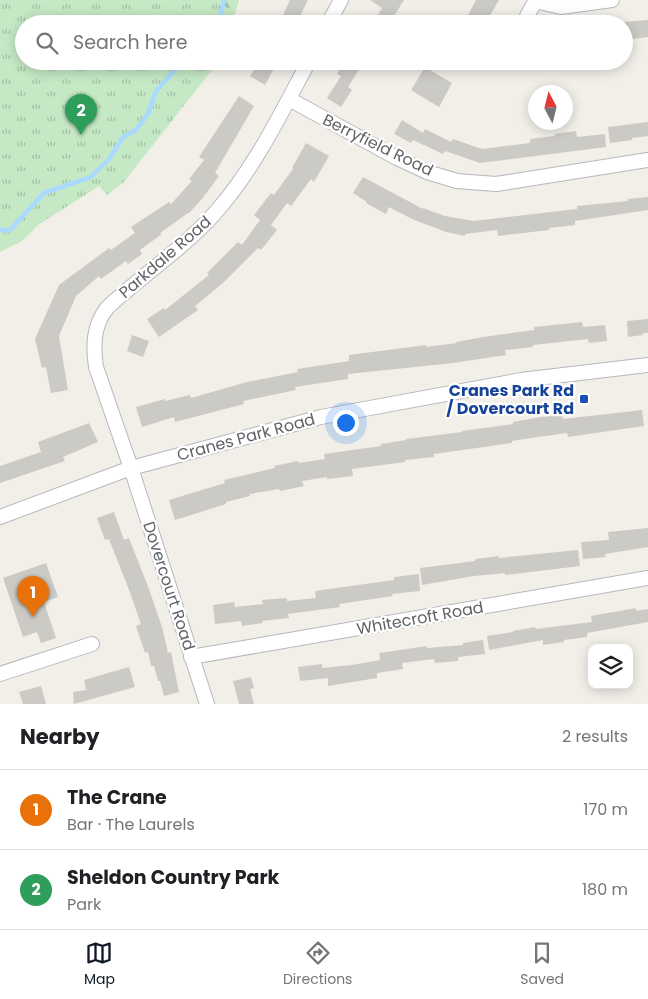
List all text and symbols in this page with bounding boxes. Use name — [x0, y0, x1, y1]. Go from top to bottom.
search box — [15, 15, 633, 70]
icon: search — [33, 29, 61, 57]
text: Search here — [73, 29, 187, 56]
north arrow — [528, 85, 573, 130]
pin: 2 — [65, 94, 97, 135]
street label: Berryfield Road — [319, 108, 437, 182]
street label: Parkdale Road — [114, 210, 216, 304]
place label: Cranes Park Rd / Dovercourt Rd — [446, 379, 574, 420]
marker: Cranes Park Rd / Dovercourt Rd — [578, 393, 590, 405]
street label: Cranes Park Road — [174, 408, 318, 466]
your location — [333, 410, 359, 436]
street label: Dovercourt Road — [137, 519, 201, 653]
pin: 1 — [17, 576, 49, 617]
street label: Whitecroft Road — [355, 596, 485, 640]
map controls — [588, 644, 633, 689]
button: layers — [588, 644, 633, 689]
text: Nearby — [20, 722, 100, 751]
text: 2 results — [562, 725, 628, 748]
text: The Crane — [67, 784, 167, 811]
text: 1 — [33, 798, 39, 821]
text: 170 m — [583, 798, 628, 821]
text: Bar · The Laurels — [67, 813, 195, 836]
text: Sheldon Country Park — [67, 864, 279, 891]
text: 2 — [31, 878, 41, 901]
text: 180 m — [582, 878, 628, 901]
text: Park — [67, 893, 101, 916]
tab: Map — [84, 939, 115, 990]
tab: Directions — [283, 939, 352, 990]
tab: Saved — [520, 939, 564, 990]

